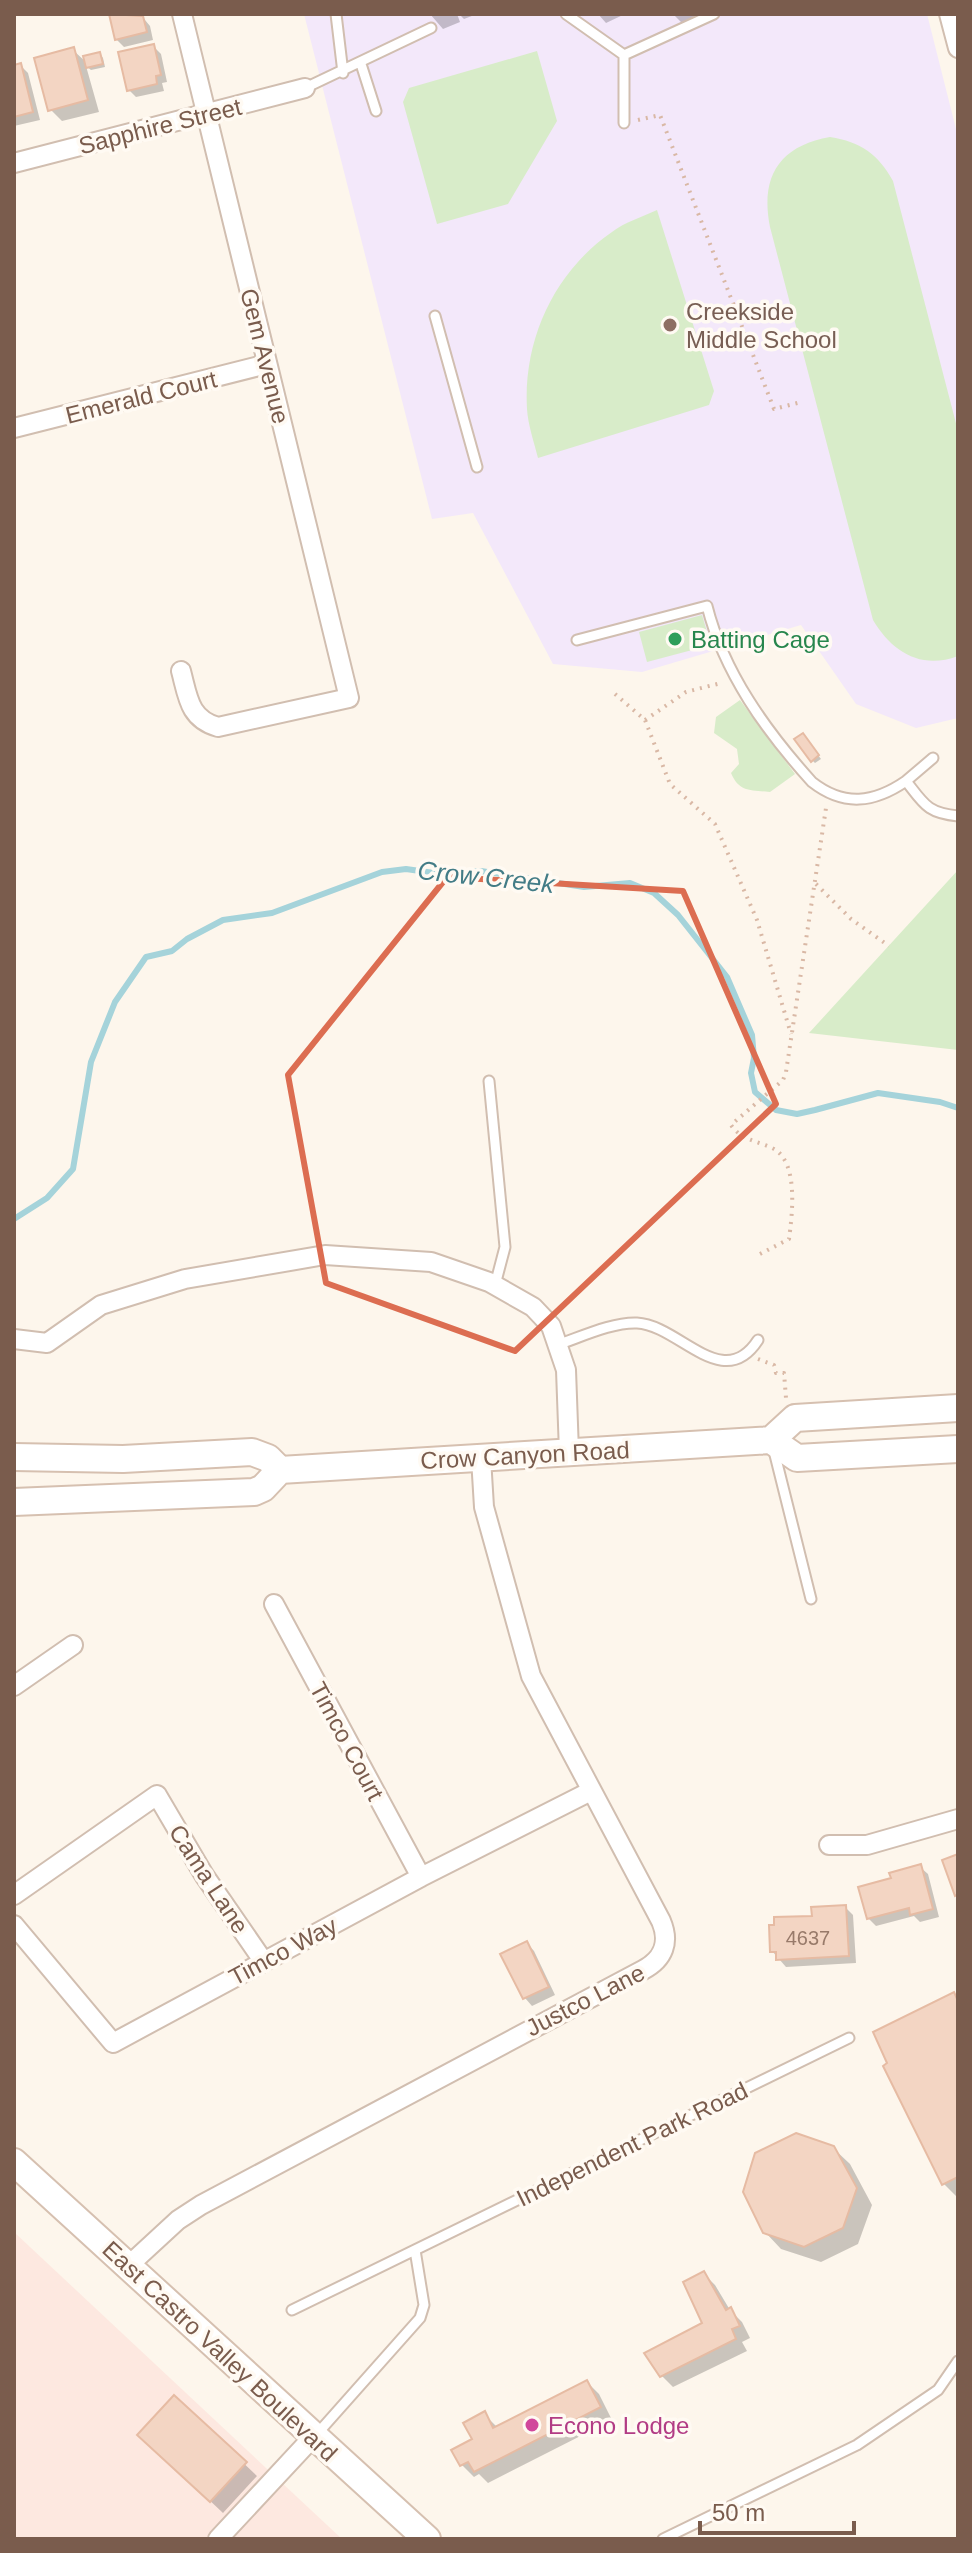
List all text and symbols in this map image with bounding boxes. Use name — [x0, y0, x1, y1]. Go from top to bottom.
street label: Sapphire Street — [76, 93, 244, 159]
street label: Gem Avenue — [235, 286, 295, 426]
place label: Creekside Middle School — [686, 298, 837, 353]
marker: Creekside Middle School — [661, 316, 679, 334]
street label: Emerald Court — [63, 365, 220, 429]
place label: Batting Cage — [691, 626, 830, 653]
marker: Batting Cage — [666, 630, 684, 648]
water label: Crow Creek — [416, 855, 558, 899]
street label: Crow Canyon Road — [420, 1436, 630, 1474]
street label: Timco Court — [305, 1677, 390, 1805]
street label: Cama Lane — [164, 1820, 254, 1938]
street label: Timco Way — [224, 1911, 342, 1991]
house number: 4637 — [786, 1927, 830, 1949]
street label: Justco Lane — [521, 1959, 649, 2041]
street label: Independent Park Road — [512, 2076, 752, 2212]
street label: East Castro Valley Boulevard — [97, 2235, 343, 2467]
place label: Econo Lodge — [548, 2412, 689, 2439]
marker: Econo Lodge — [523, 2416, 541, 2434]
scale bar — [700, 2485, 854, 2535]
text: 50 m — [712, 2499, 765, 2526]

